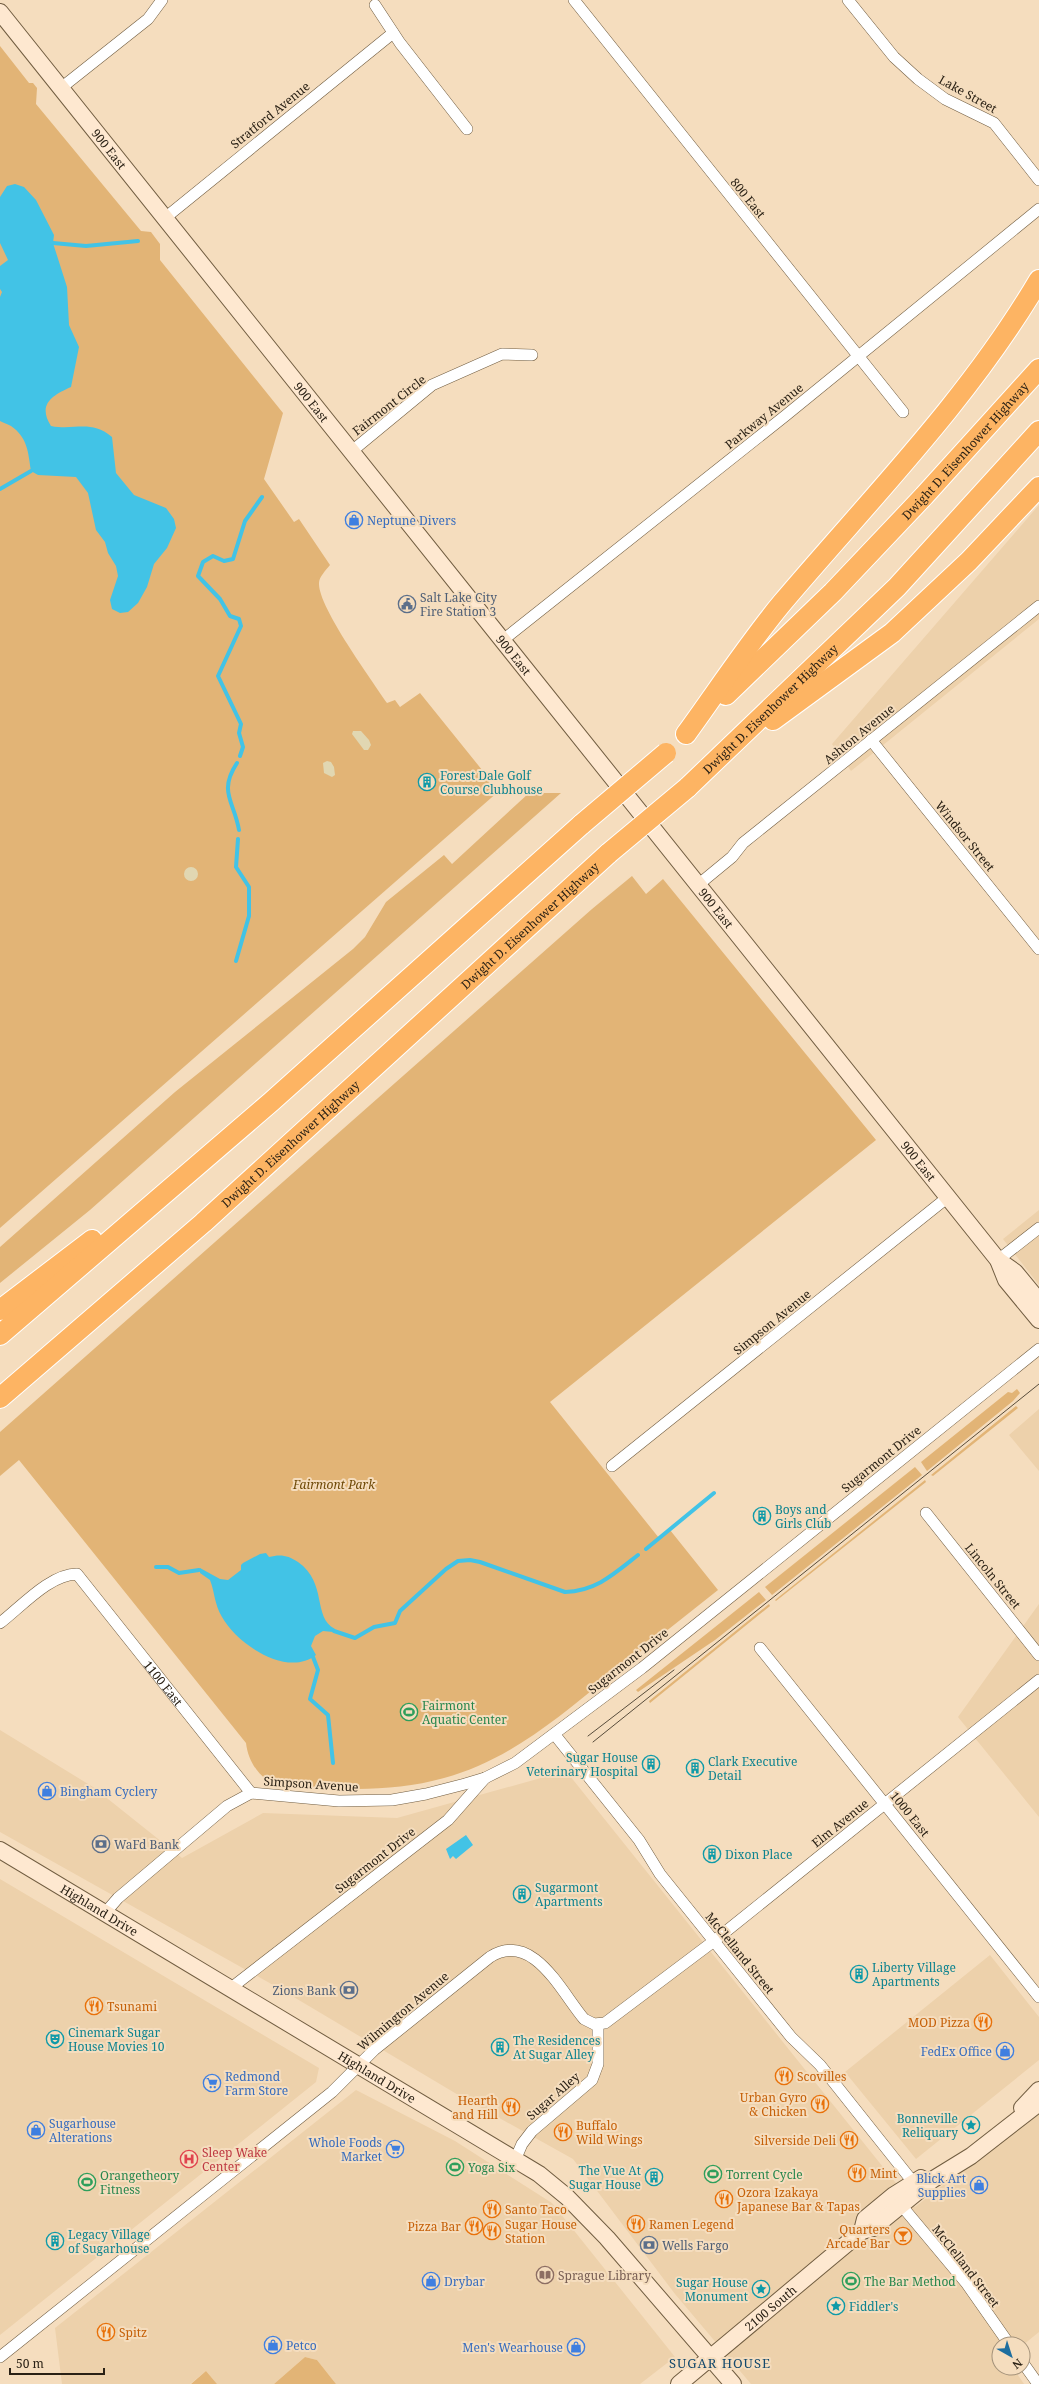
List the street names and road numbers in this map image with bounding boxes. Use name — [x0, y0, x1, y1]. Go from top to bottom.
street label: Lake Street — [936, 71, 1000, 117]
street label: Stratford Avenue — [227, 78, 313, 152]
street label: 900 East — [88, 125, 131, 172]
street label: 800 East — [727, 174, 769, 222]
street label: Fairmont Circle — [349, 371, 429, 439]
street label: 900 East — [290, 378, 333, 425]
street label: Dwight D. Eisenhower Highway — [898, 378, 1032, 523]
street label: Parkway Avenue — [721, 379, 807, 453]
street label: 900 East — [493, 631, 535, 678]
street label: Dwight D. Eisenhower Highway — [699, 640, 842, 777]
street label: Ashton Avenue — [820, 700, 898, 768]
street label: Windsor Street — [931, 797, 999, 875]
street label: Dwight D. Eisenhower Highway — [457, 858, 603, 993]
street label: 900 East — [695, 884, 738, 932]
street label: Dwight D. Eisenhower Highway — [218, 1076, 363, 1211]
street label: 900 East — [897, 1137, 940, 1185]
street label: Simpson Avenue — [730, 1285, 814, 1359]
street label: Sugarmont Drive — [838, 1422, 924, 1496]
street label: Lincoln Street — [961, 1540, 1025, 1612]
street label: Sugarmont Drive — [584, 1624, 672, 1698]
street label: 1100 East — [140, 1657, 187, 1709]
street label: Simpson Avenue — [263, 1772, 359, 1796]
street label: 1000 East — [886, 1788, 934, 1840]
street label: Elm Avenue — [808, 1795, 872, 1851]
street label: Sugarmont Drive — [331, 1823, 419, 1897]
street label: Highland Drive — [57, 1880, 141, 1940]
street label: McClelland Street — [702, 1909, 778, 1997]
street label: Wilmington Avenue — [354, 1968, 452, 2054]
street label: Highland Drive — [335, 2047, 419, 2107]
street label: Sugar Alley — [523, 2068, 583, 2124]
street label: McClelland Street — [928, 2221, 1004, 2311]
street label: 2100 South — [741, 2281, 800, 2334]

